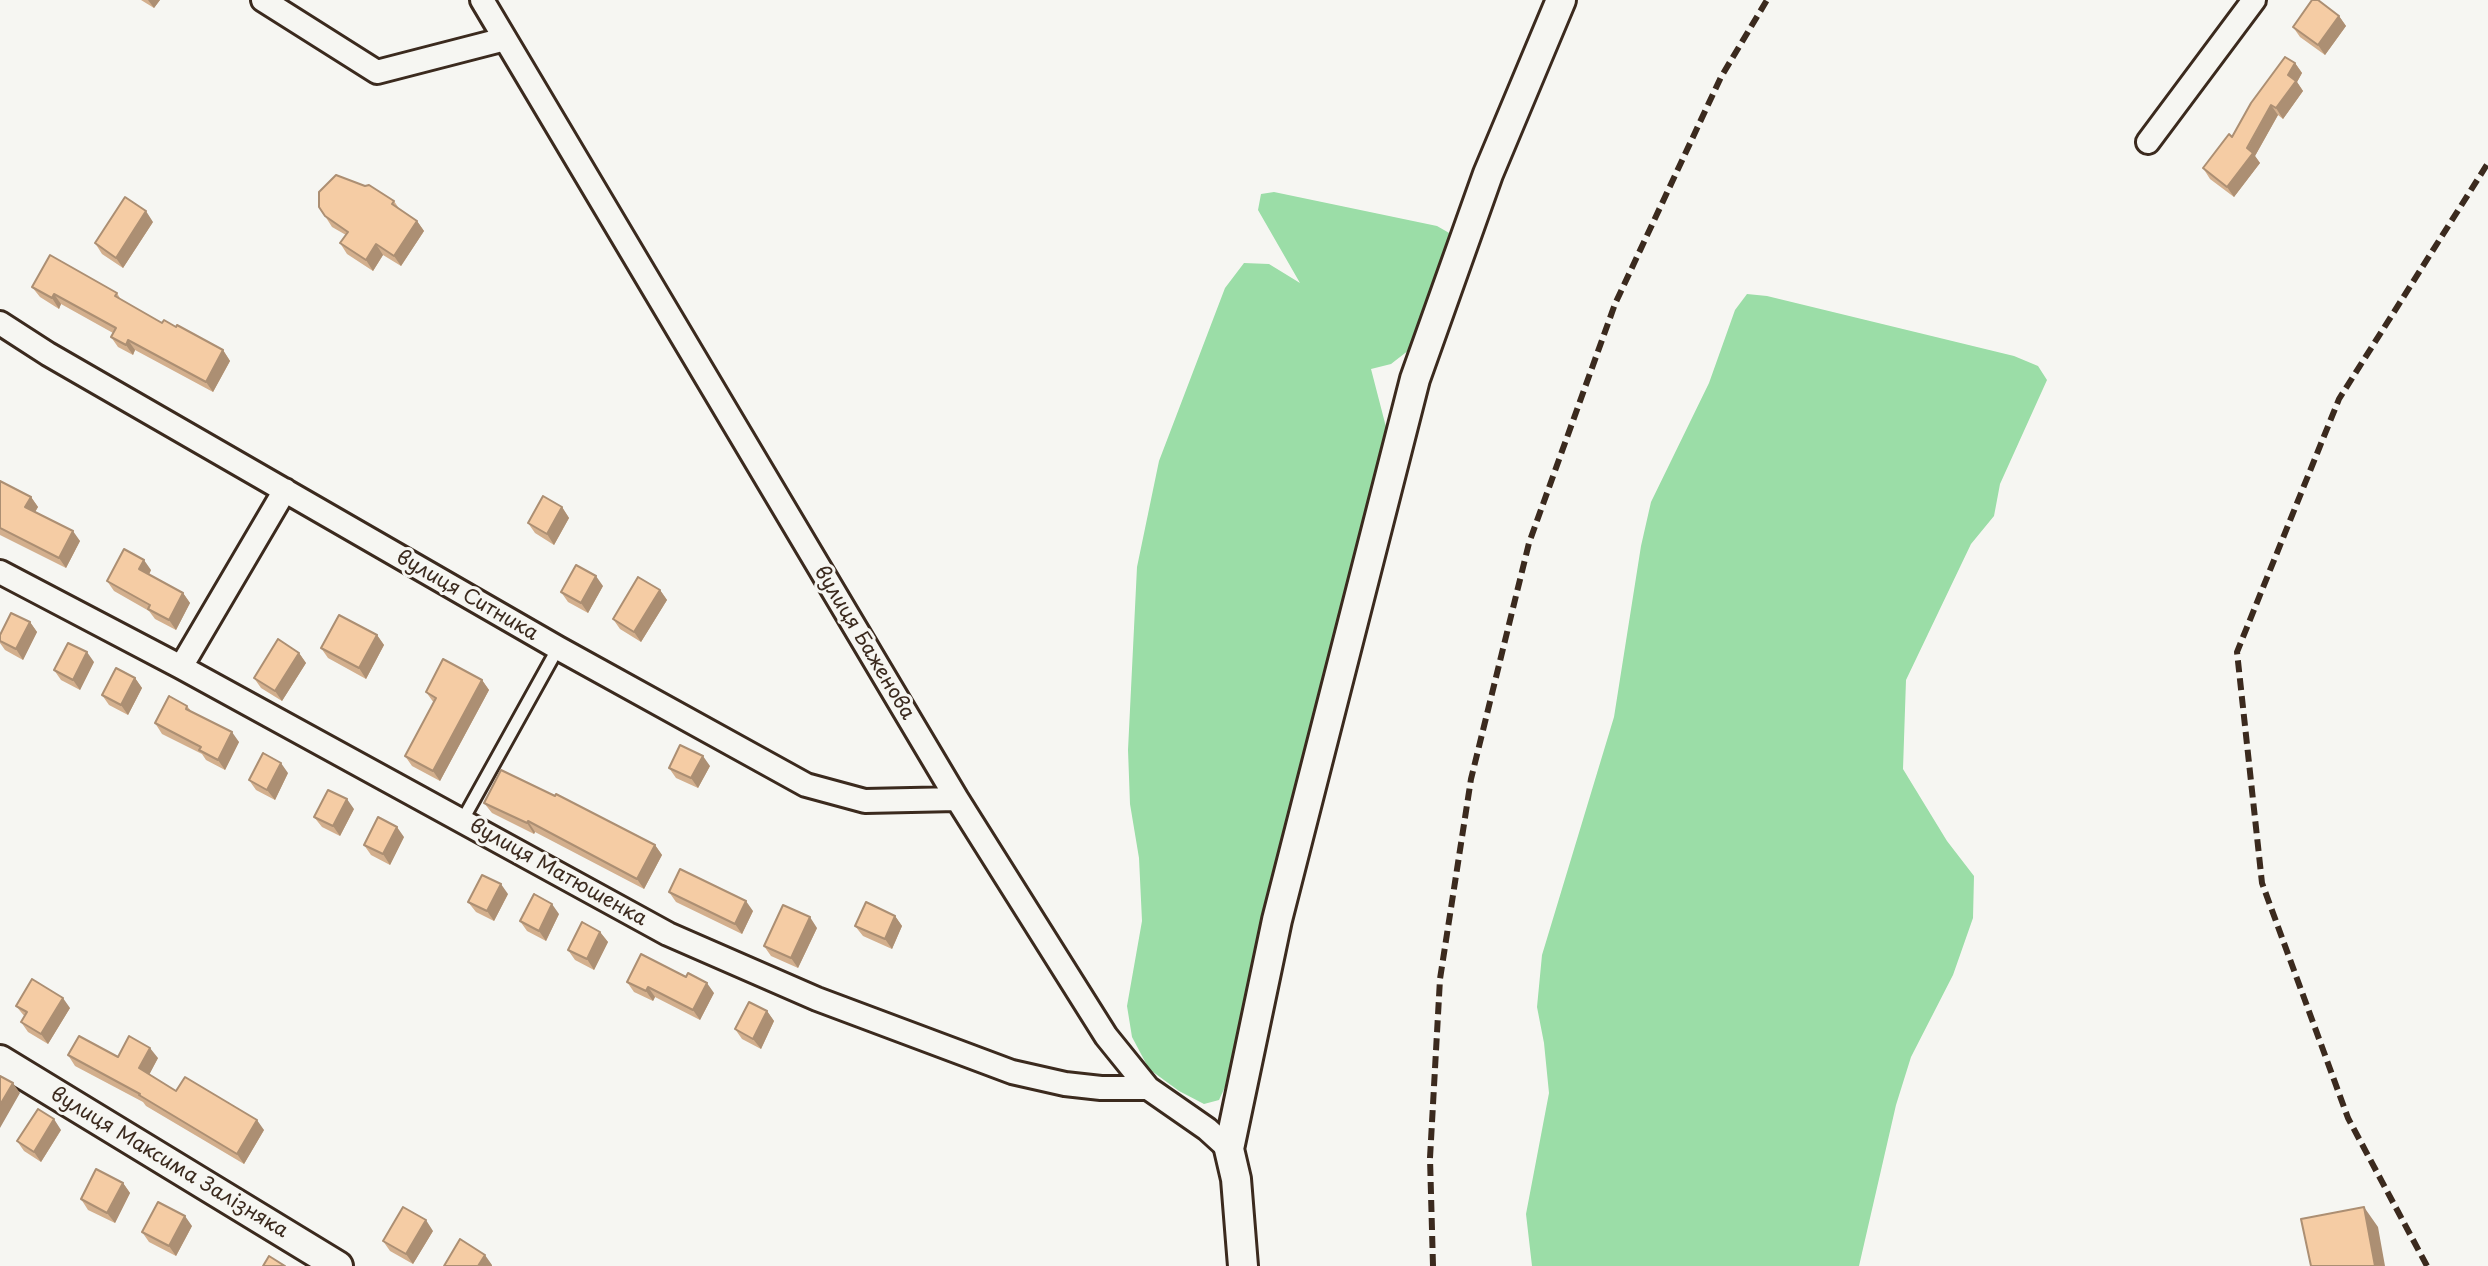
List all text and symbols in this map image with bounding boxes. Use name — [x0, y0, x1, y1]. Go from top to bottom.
street label: вулиця Ситника — [392, 546, 542, 646]
street label: вулиця Баженова — [809, 562, 919, 724]
street label: вулиця Матюшенка — [465, 814, 651, 932]
street label: вулиця Максима Залізняка — [46, 1082, 292, 1244]

